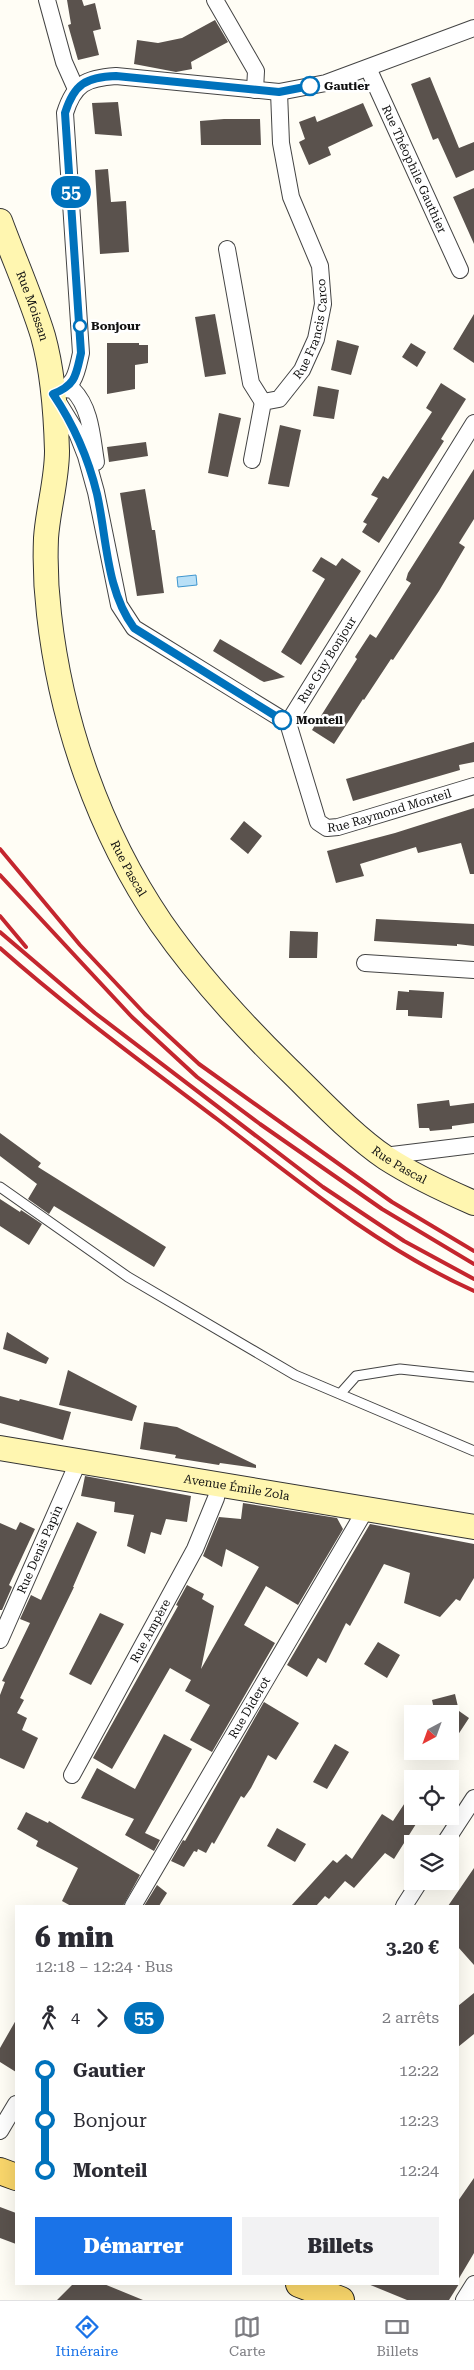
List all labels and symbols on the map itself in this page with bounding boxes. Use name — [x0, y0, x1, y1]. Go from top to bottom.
marker: Gautier — [300, 76, 320, 96]
place label: Gautier — [324, 79, 370, 93]
street label: Rue Théophile Gauthier — [379, 103, 449, 235]
line badge: 55 — [48, 176, 94, 208]
street label: Rue Moissan — [13, 269, 51, 343]
street label: Rue Francis Carco — [290, 278, 330, 382]
marker: Bonjour — [73, 319, 87, 333]
place label: Bonjour — [91, 319, 141, 333]
street label: Rue Guy Bonjour — [295, 614, 359, 706]
marker: Monteil — [272, 710, 292, 730]
place label: Monteil — [296, 713, 343, 727]
street label: Rue Raymond Monteil — [327, 786, 453, 835]
street label: Rue Pascal — [108, 838, 149, 899]
street label: Rue Pascal — [369, 1143, 429, 1187]
street label: Avenue Émile Zola — [183, 1472, 291, 1503]
street label: Rue Denis Papin — [14, 1503, 65, 1596]
street label: Rue Ampère — [127, 1596, 174, 1665]
street label: Rue Diderot — [226, 1674, 273, 1741]
north arrow — [404, 1705, 459, 1760]

